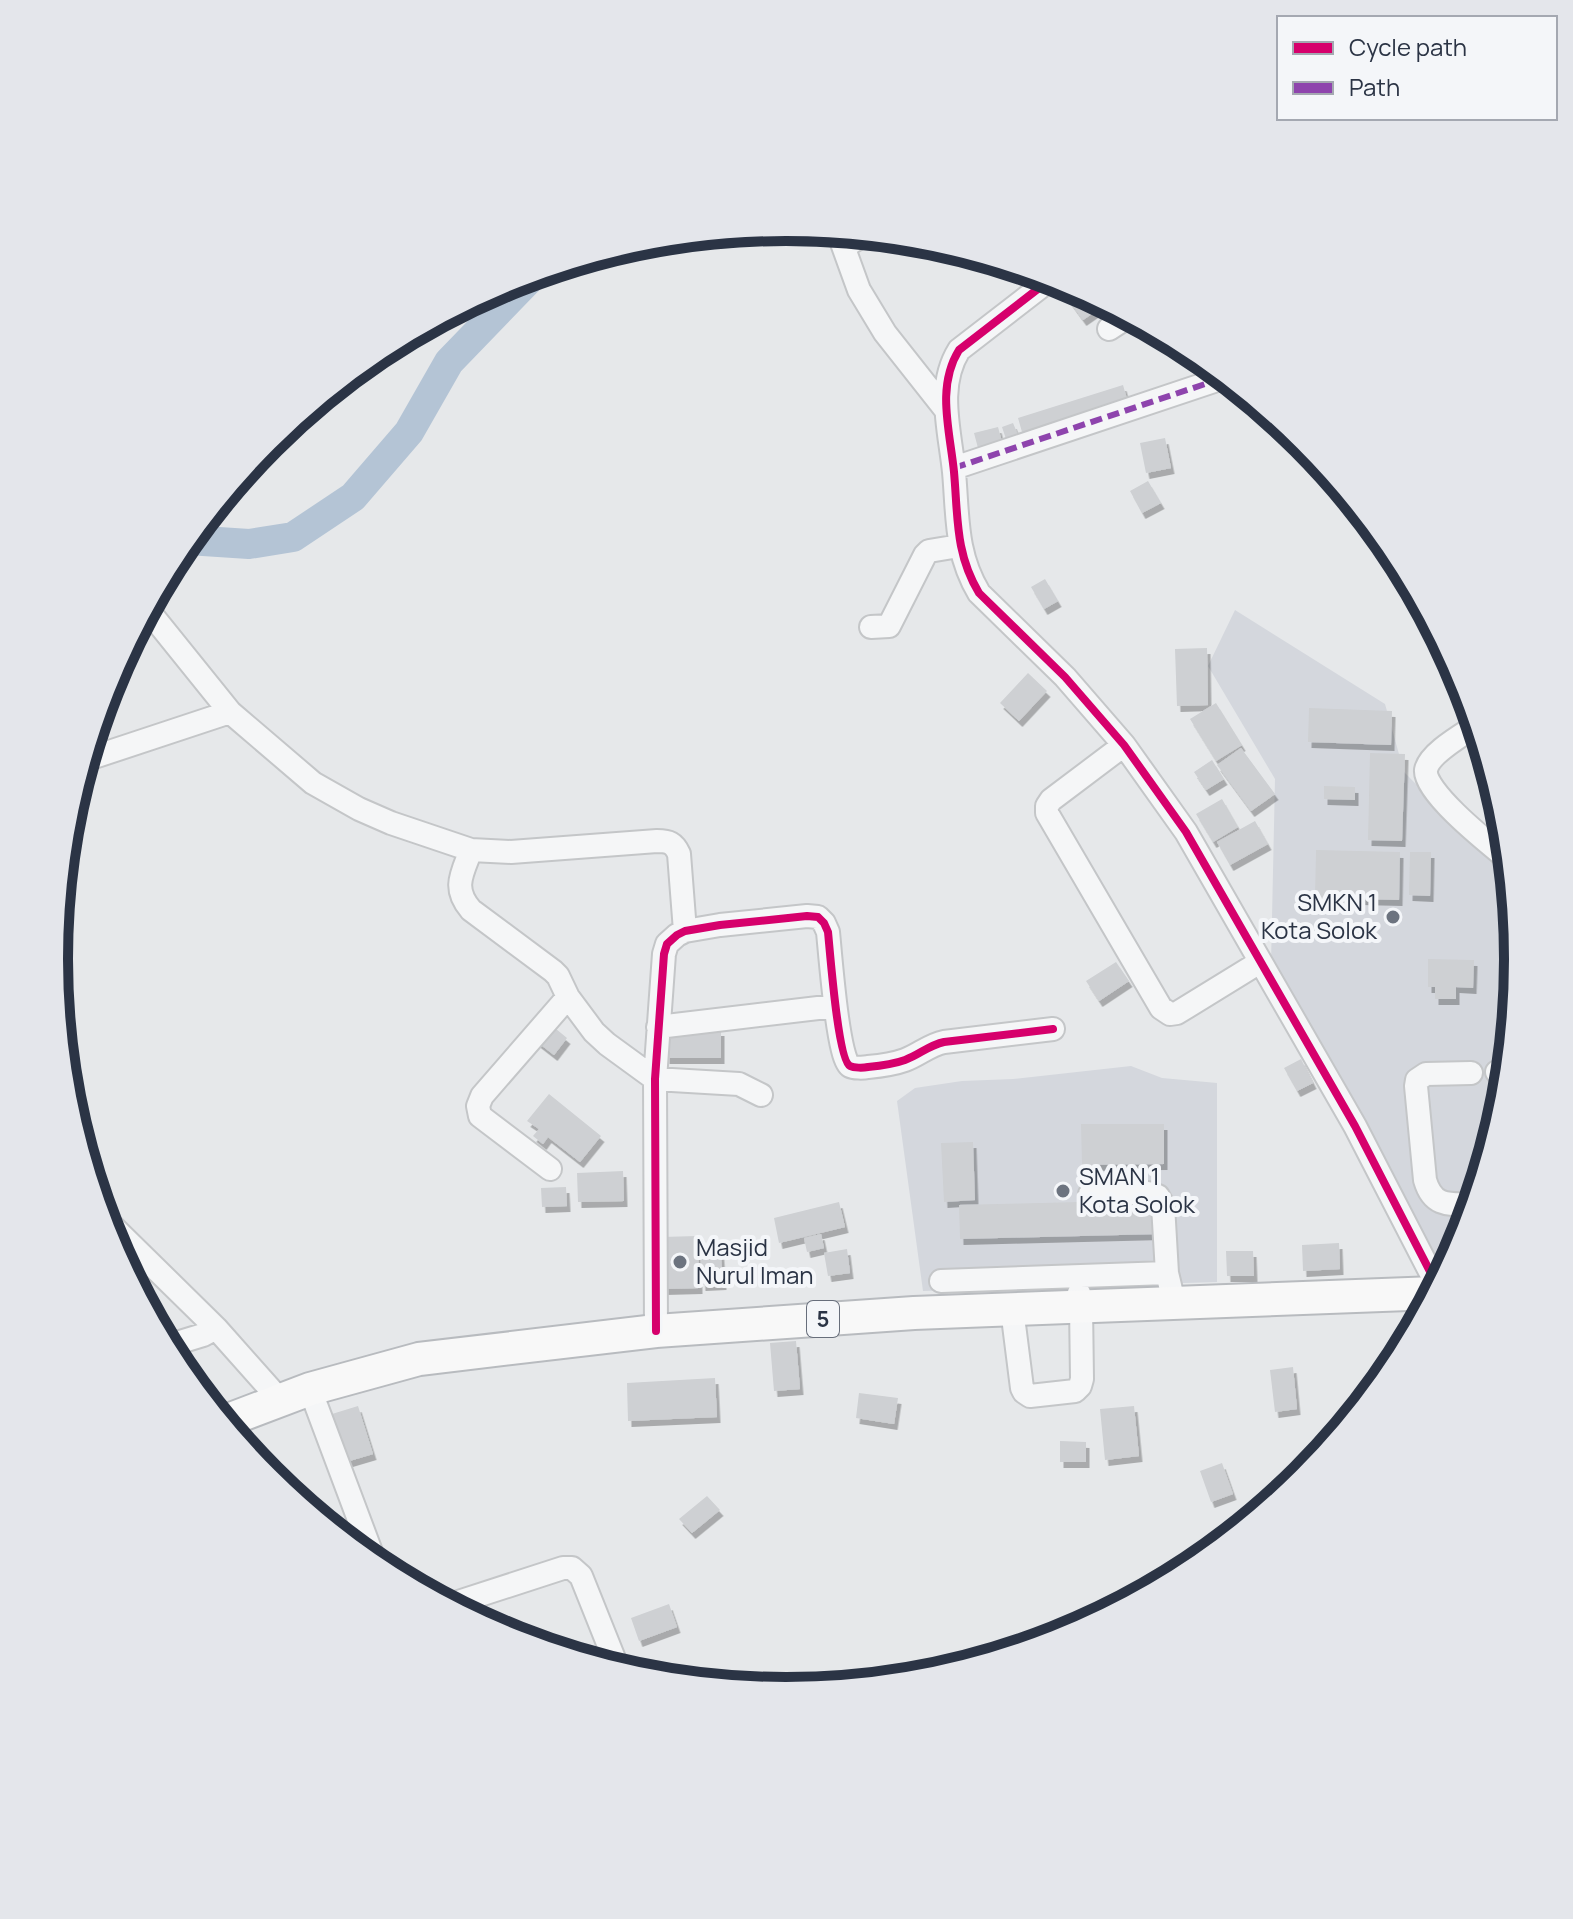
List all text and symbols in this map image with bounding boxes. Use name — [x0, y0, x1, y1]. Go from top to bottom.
legend — [1277, 16, 1557, 120]
text: Cycle path — [1349, 30, 1467, 63]
text: Path — [1349, 70, 1400, 103]
place label: SMKN 1 Kota Solok — [1261, 885, 1378, 946]
marker: SMKN 1 Kota Solok — [1384, 908, 1402, 926]
place label: SMAN 1 Kota Solok — [1079, 1159, 1196, 1220]
marker: SMAN 1 Kota Solok — [1054, 1182, 1072, 1200]
place label: Masjid Nurul Iman — [696, 1230, 814, 1291]
marker: Masjid Nurul Iman — [671, 1253, 689, 1271]
road number: 5 — [807, 1301, 839, 1337]

